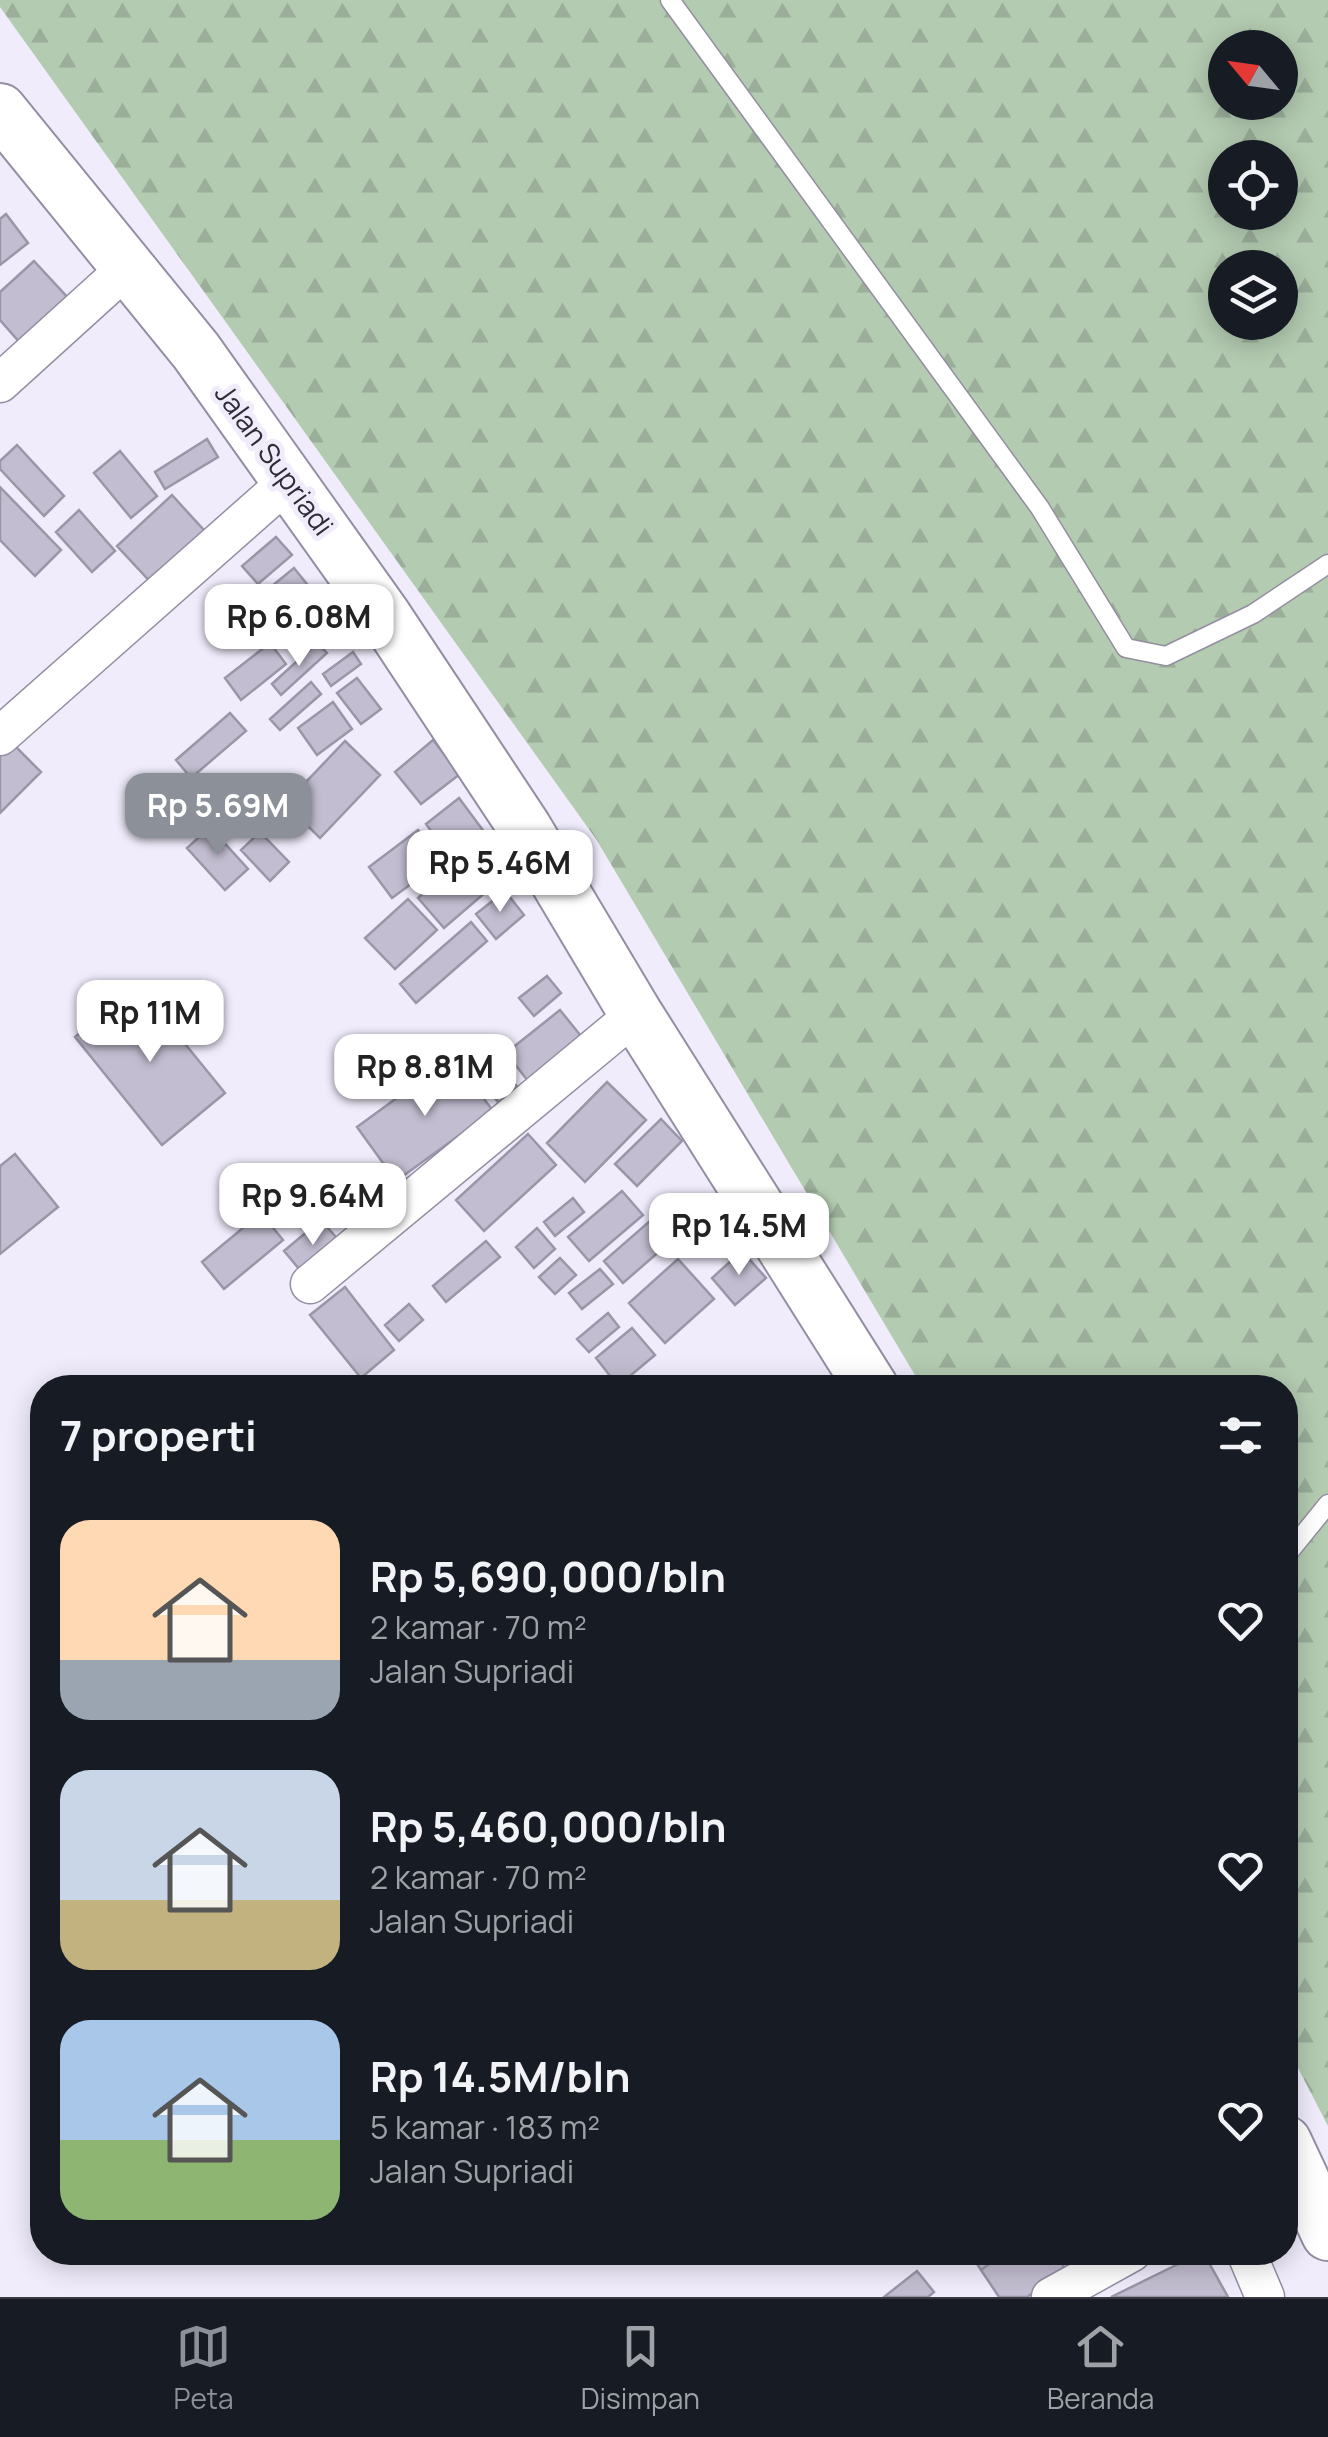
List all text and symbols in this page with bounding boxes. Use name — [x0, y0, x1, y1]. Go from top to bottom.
north arrow — [1208, 30, 1298, 120]
map controls — [1208, 30, 1298, 340]
button: locate — [1208, 140, 1298, 230]
button: layers — [1208, 250, 1298, 340]
street label: Jalan Supriadi — [207, 376, 343, 542]
pin: Rp 6.08M — [196, 584, 402, 669]
text: Rp 6.08M — [227, 594, 371, 638]
pin: Rp 5.69M — [115, 773, 321, 858]
text: Rp 5.69M — [147, 783, 289, 827]
pin: Rp 5.46M — [397, 830, 603, 915]
text: Rp 5.46M — [429, 840, 571, 884]
pin: Rp 11M — [69, 980, 231, 1065]
text: Rp 11M — [99, 990, 201, 1034]
pin: Rp 8.81M — [322, 1034, 528, 1119]
text: Rp 8.81M — [356, 1044, 494, 1088]
pin: Rp 9.64M — [210, 1163, 416, 1248]
text: Rp 9.64M — [241, 1173, 385, 1217]
pin: Rp 14.5M — [636, 1193, 842, 1278]
text: Rp 14.5M — [671, 1203, 807, 1247]
text: 7 properti — [60, 1406, 257, 1464]
icon: filters — [1213, 1408, 1268, 1463]
text: Rp 5,690,000/bln — [370, 1547, 726, 1605]
icon: home — [140, 1560, 260, 1680]
icon: heart — [1213, 1593, 1268, 1648]
text: 2 kamar · 70 m² — [370, 1605, 587, 1649]
text: Jalan Supriadi — [370, 1649, 574, 1693]
text: Rp 5,460,000/bln — [370, 1797, 726, 1855]
icon: home — [140, 1810, 260, 1930]
icon: heart — [1213, 1843, 1268, 1898]
text: 2 kamar · 70 m² — [370, 1855, 587, 1899]
text: Jalan Supriadi — [370, 1899, 574, 1943]
text: Rp 14.5M/bln — [370, 2047, 630, 2105]
icon: home — [140, 2060, 260, 2180]
icon: heart — [1213, 2093, 1268, 2148]
text: 5 kamar · 183 m² — [370, 2105, 600, 2149]
text: Jalan Supriadi — [370, 2149, 574, 2193]
tab: Peta — [174, 2319, 234, 2417]
tab: Disimpan — [581, 2319, 700, 2417]
tab: Beranda — [1047, 2319, 1154, 2417]

